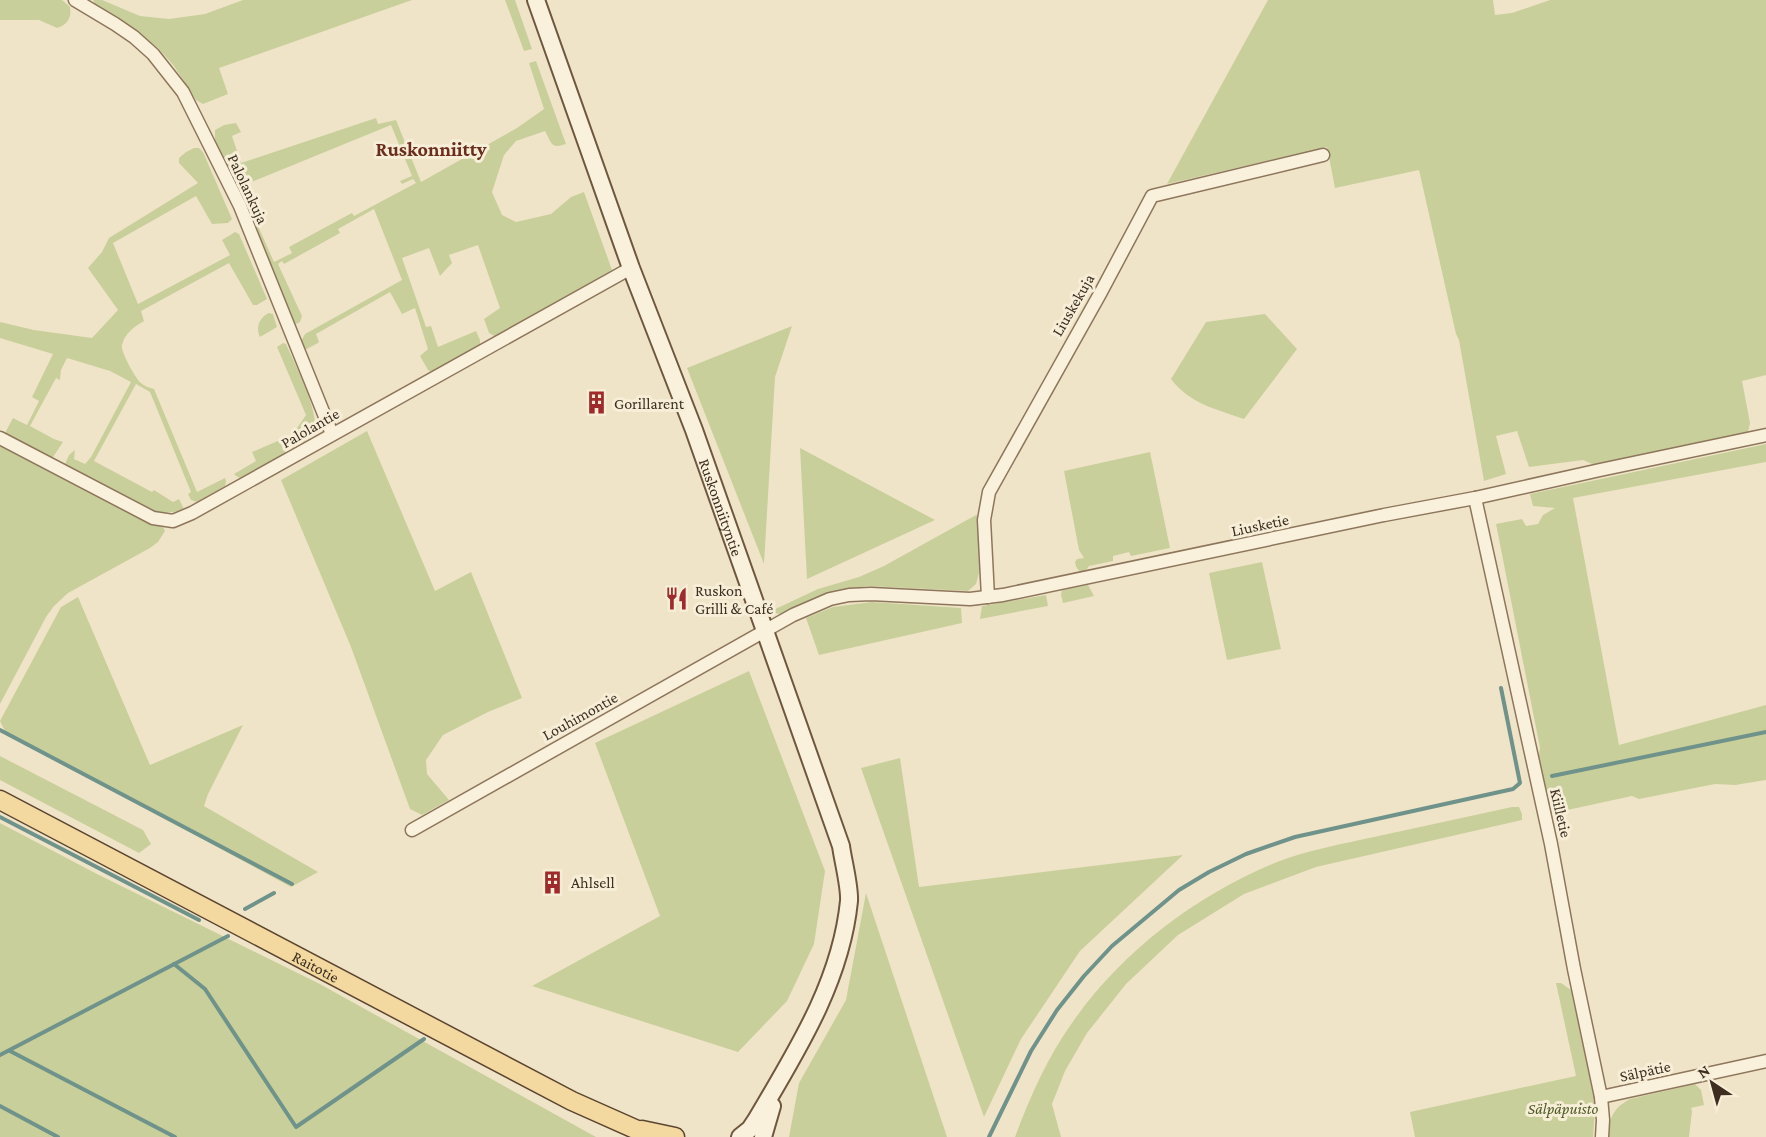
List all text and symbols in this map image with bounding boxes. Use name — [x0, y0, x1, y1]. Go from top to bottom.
district label: Ruskonniitty — [376, 138, 487, 160]
street label: Palolankuja — [224, 151, 272, 228]
street label: Liuskekuja — [1048, 270, 1099, 340]
building icon: Gorillarent — [583, 390, 609, 416]
place label: Gorillarent — [614, 395, 685, 412]
street label: Palolantie — [278, 405, 342, 451]
street label: Ruskonniityntie — [696, 456, 746, 558]
street label: Liusketie — [1230, 511, 1290, 539]
place label: Ruskon Grilli & Café — [695, 582, 773, 617]
restaurant icon: Ruskon Grilli & Café — [664, 586, 690, 612]
street label: Louhimontie — [540, 688, 620, 744]
street label: Kiilletie — [1547, 787, 1575, 839]
building icon: Ahlsell — [540, 869, 566, 895]
place label: Ahlsell — [571, 874, 615, 891]
street label: Raitotie — [290, 947, 342, 985]
north arrow — [1682, 1053, 1742, 1113]
street label: Sälpätie — [1618, 1057, 1672, 1086]
text: N — [1694, 1061, 1713, 1081]
park label: Sälpäpuisto — [1528, 1100, 1598, 1118]

